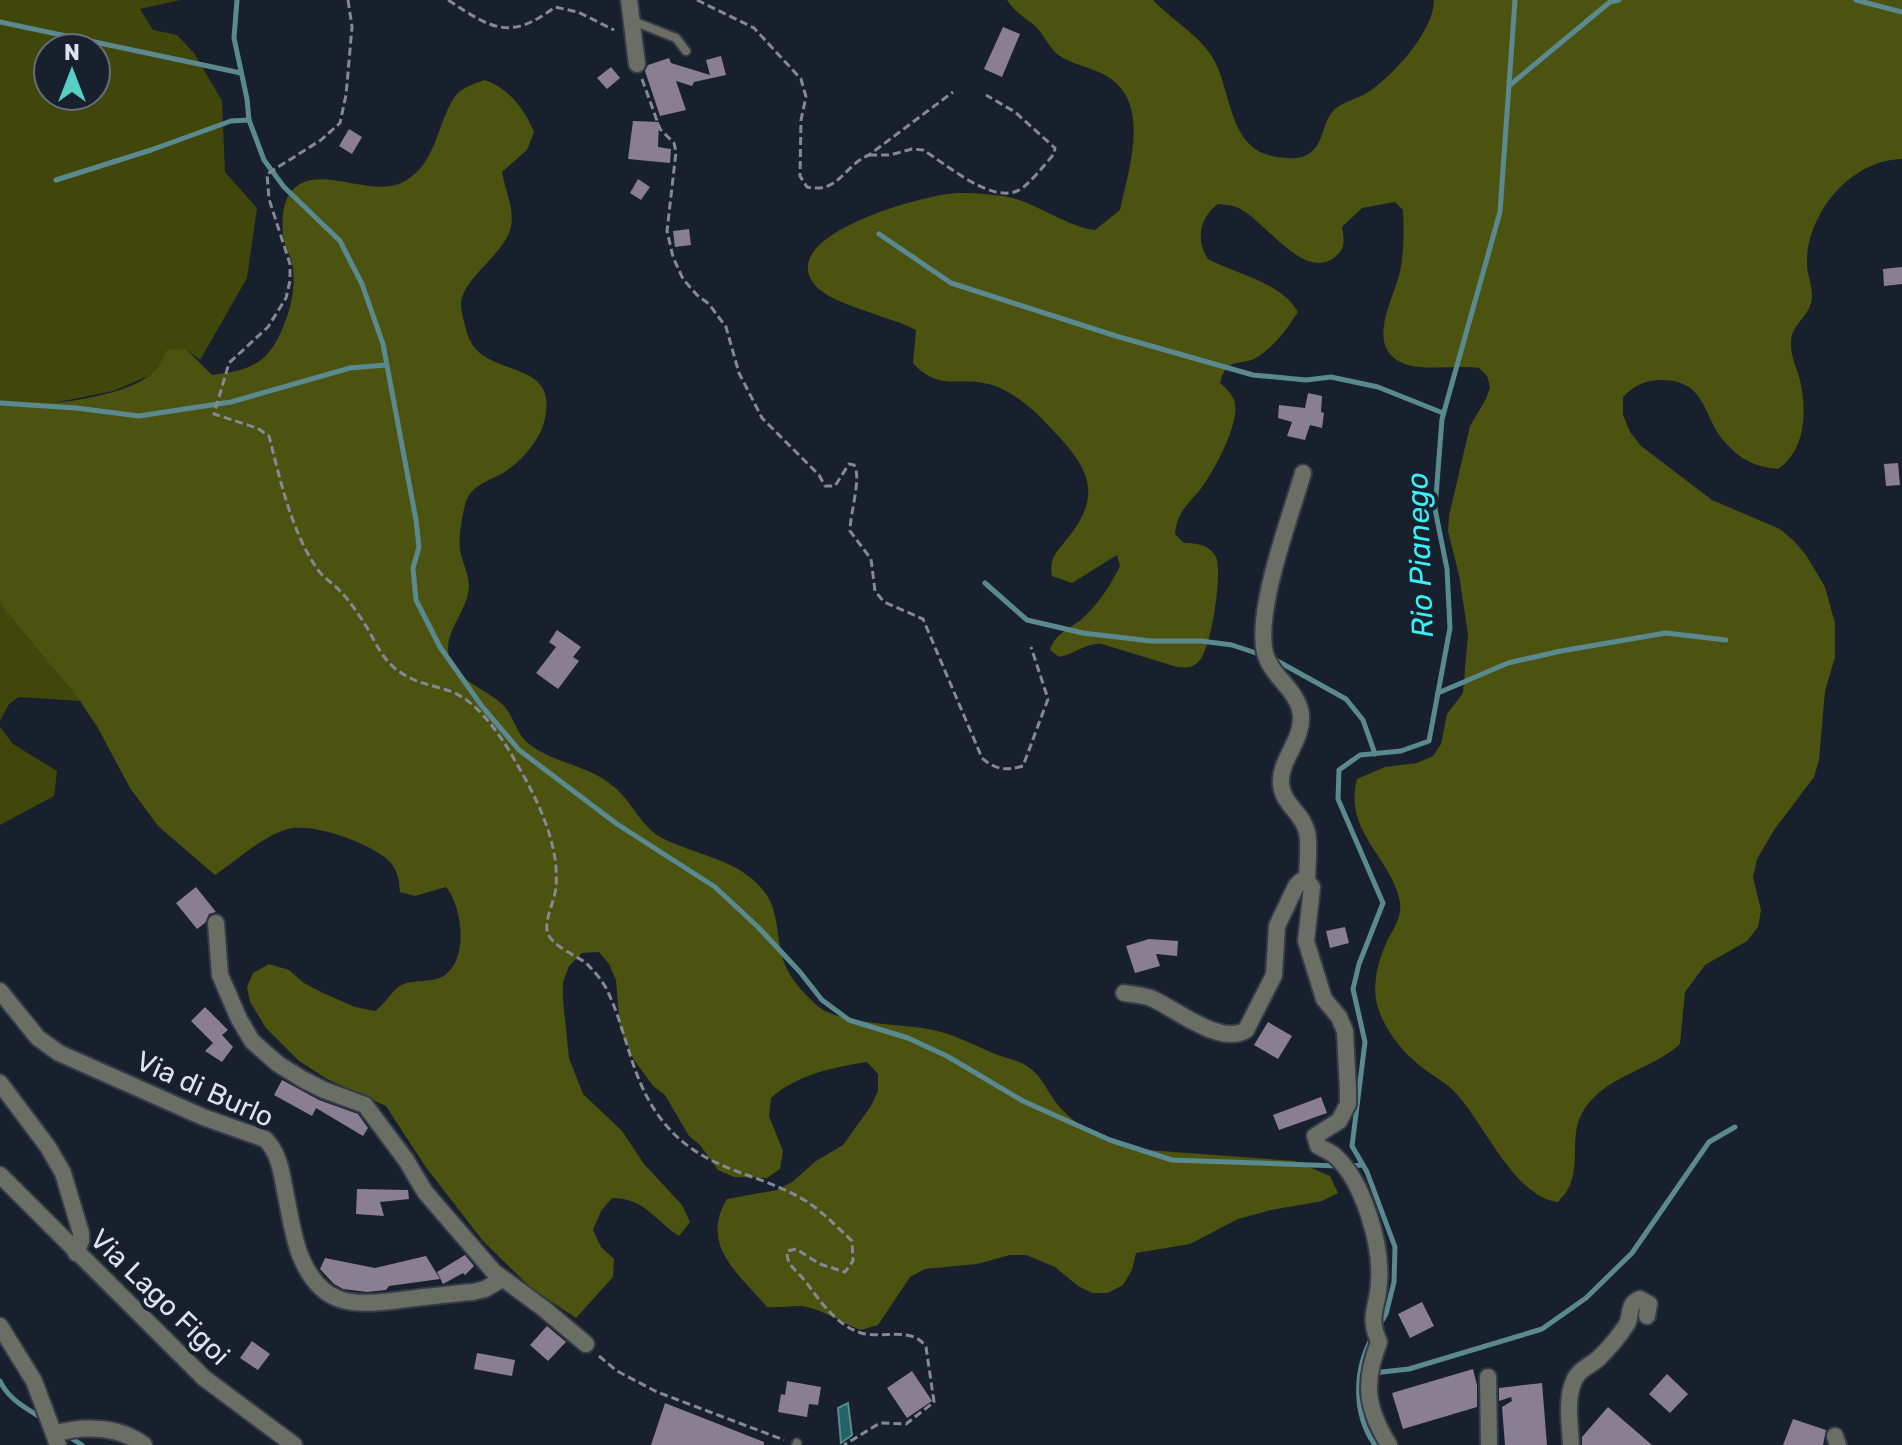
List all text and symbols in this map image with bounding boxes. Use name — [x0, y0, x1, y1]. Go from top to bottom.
north arrow — [32, 32, 112, 112]
text: N — [64, 39, 80, 66]
water label: Rio Pianego — [1399, 472, 1441, 638]
street label: Via di Burlo — [131, 1044, 279, 1134]
street label: Via Lago Figoi — [83, 1222, 237, 1372]

